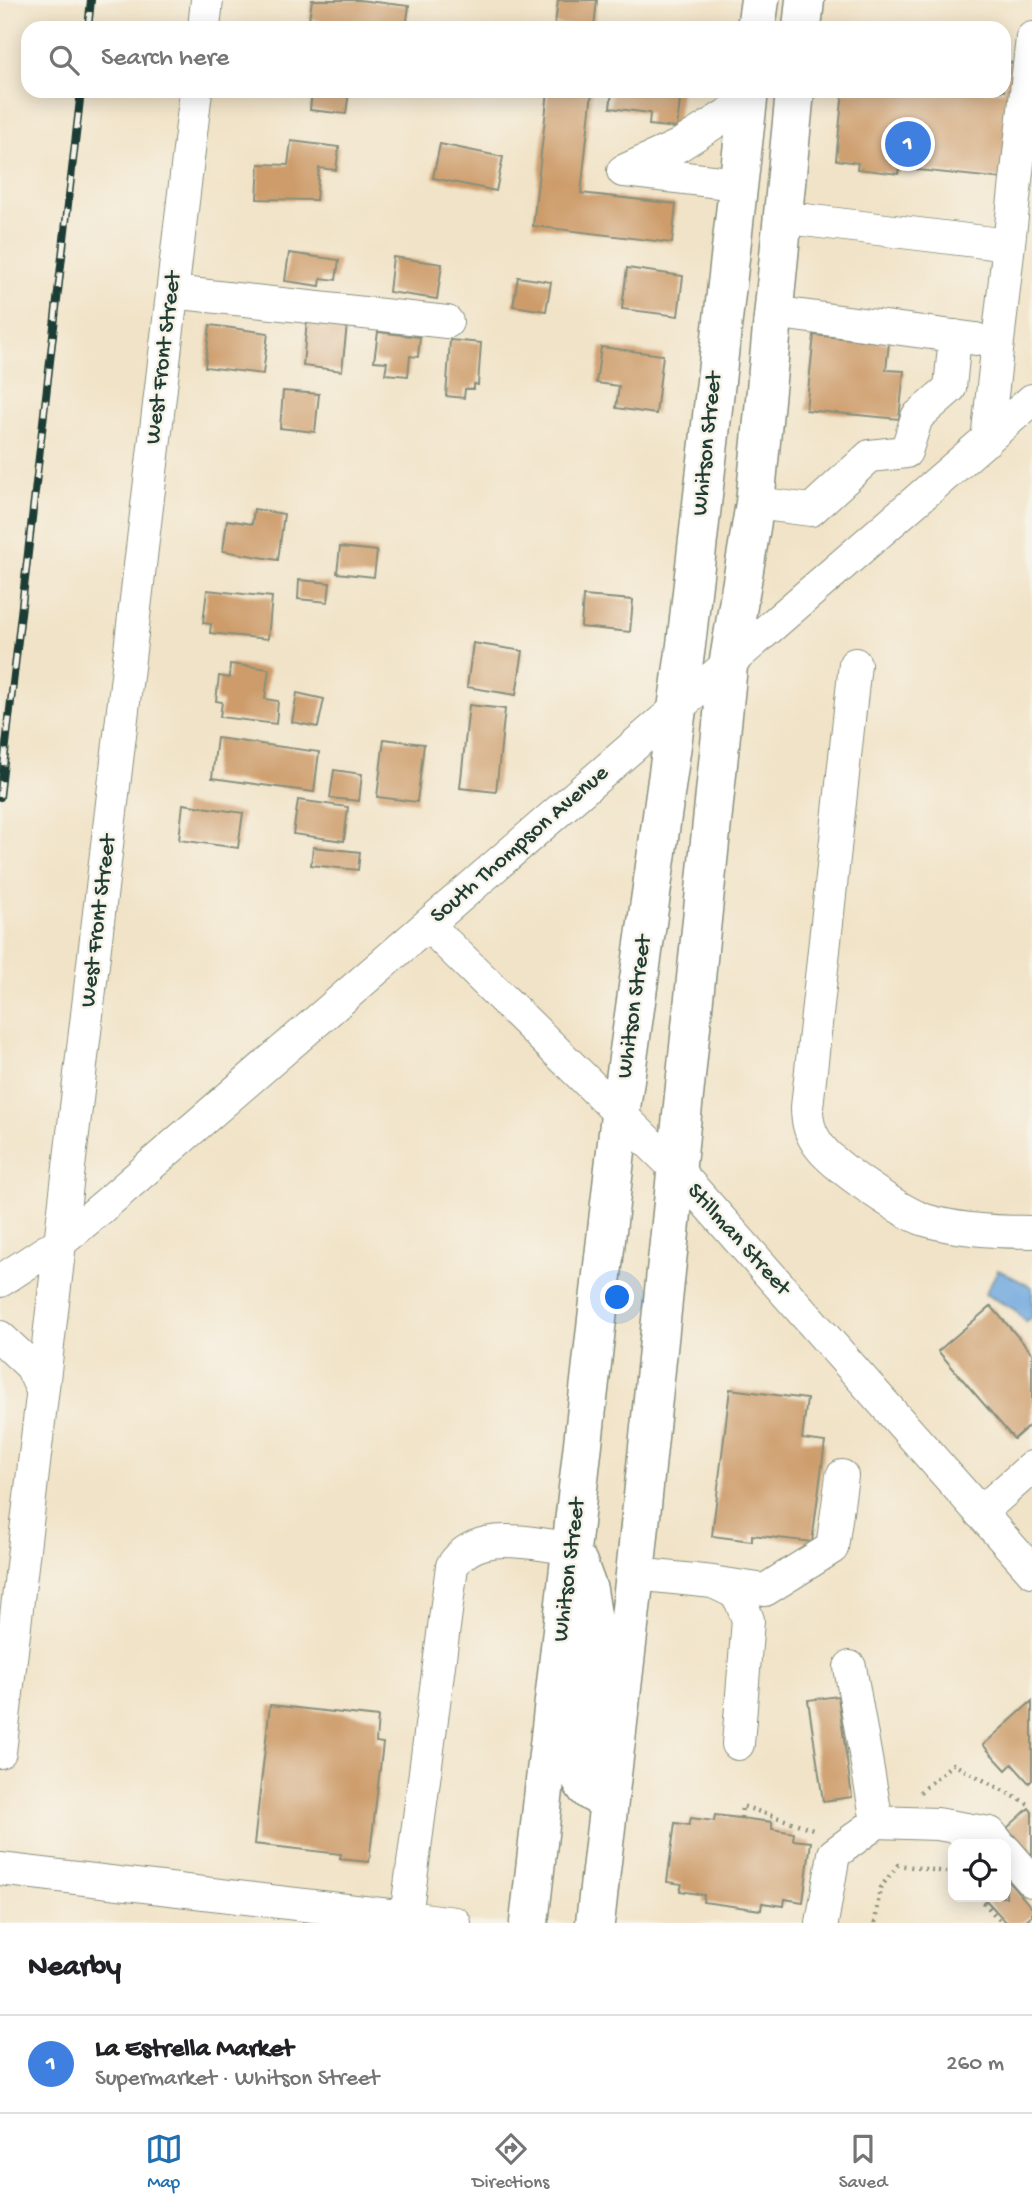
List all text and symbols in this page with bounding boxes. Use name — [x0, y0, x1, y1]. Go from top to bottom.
search box — [21, 21, 1011, 98]
icon: search — [45, 41, 83, 79]
text: Search here — [101, 44, 229, 75]
pin: 1 — [885, 118, 931, 170]
street label: West Front Street — [140, 269, 188, 446]
street label: Whitson Street — [687, 369, 729, 517]
street label: South Thompson Avenue — [425, 760, 615, 930]
street label: West Front Street — [75, 832, 123, 1009]
street label: Whitson Street — [612, 932, 659, 1080]
street label: Stillman Street — [680, 1178, 797, 1303]
your location — [600, 1280, 634, 1314]
street label: Whitson Street — [548, 1495, 592, 1643]
map controls — [948, 1839, 1011, 1902]
button: locate — [948, 1839, 1011, 1902]
text: Nearby — [28, 1951, 121, 1986]
text: La Estrella Market — [95, 2035, 293, 2066]
text: 1 — [46, 2051, 56, 2078]
text: 260 m — [946, 2051, 1004, 2078]
text: Supermarket · Whitson Street — [95, 2066, 379, 2093]
tab: Map — [145, 2130, 183, 2195]
tab: Directions — [472, 2130, 549, 2195]
tab: Saved — [839, 2130, 887, 2195]

